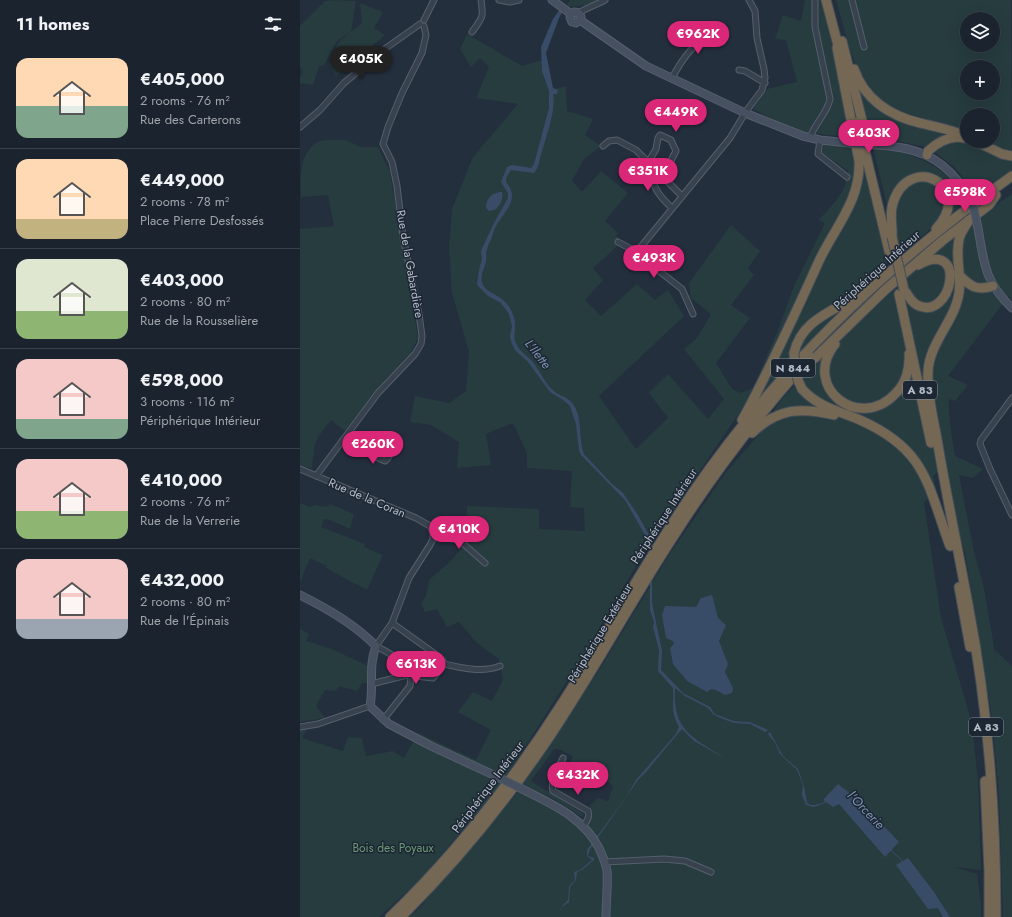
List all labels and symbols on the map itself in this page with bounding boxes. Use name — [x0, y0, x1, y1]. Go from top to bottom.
pin: €962K — [670, 21, 726, 55]
pin: €405K — [333, 46, 389, 80]
pin: €449K — [648, 99, 704, 133]
pin: €403K — [841, 120, 897, 154]
pin: €351K — [620, 158, 676, 192]
pin: €598K — [937, 179, 993, 213]
street label: Rue de la Gabardière — [392, 208, 428, 320]
street label: Périphérique Intérieur — [830, 226, 925, 314]
pin: €493K — [626, 245, 682, 279]
water label: L'Ilette — [520, 335, 556, 373]
road number: N 844 — [771, 359, 815, 377]
road number: A 83 — [903, 381, 937, 399]
pin: €260K — [345, 431, 401, 465]
street label: Périphérique Intérieur — [626, 464, 702, 568]
street label: Rue de la Coran — [326, 474, 408, 522]
pin: €410K — [431, 516, 487, 550]
street label: Périphérique Extérieur — [563, 579, 637, 686]
pin: €613K — [388, 651, 444, 685]
road number: A 83 — [969, 718, 1003, 736]
street label: Périphérique Intérieur — [447, 736, 529, 837]
pin: €432K — [550, 762, 606, 796]
water label: l'Orcerie — [843, 787, 889, 834]
park label: Bois des Poyaux — [352, 839, 435, 857]

